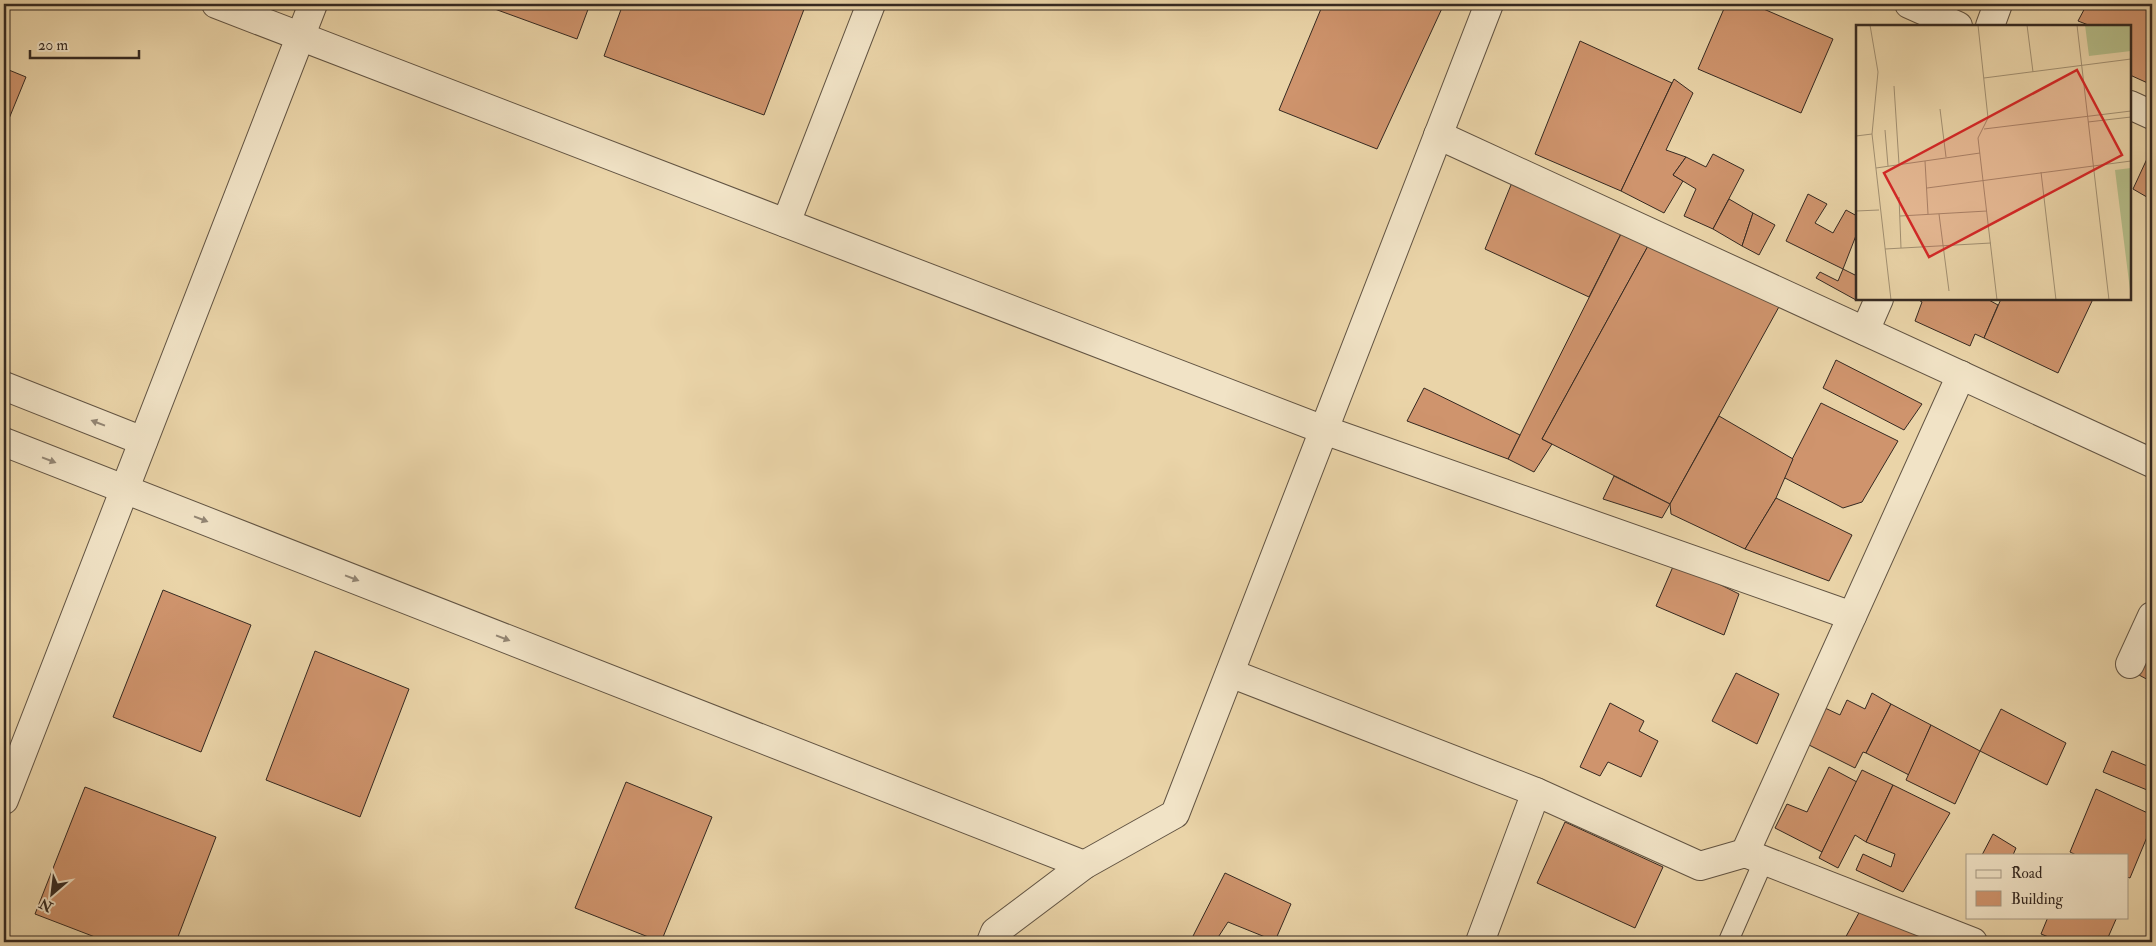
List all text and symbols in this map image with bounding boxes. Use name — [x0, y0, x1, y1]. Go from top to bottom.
inset map — [1856, 25, 2131, 300]
scale bar — [30, 28, 139, 60]
text: 20 m — [38, 36, 68, 55]
one-way arrow — [90, 419, 105, 427]
one-way arrow — [42, 456, 57, 464]
one-way arrow — [193, 516, 208, 523]
one-way arrow — [345, 575, 359, 583]
one-way arrow — [496, 634, 510, 642]
legend — [1966, 854, 2128, 918]
text: Road — [2011, 864, 2043, 883]
north arrow — [28, 868, 78, 918]
text: Building — [2011, 890, 2063, 909]
text: N — [36, 894, 57, 916]

